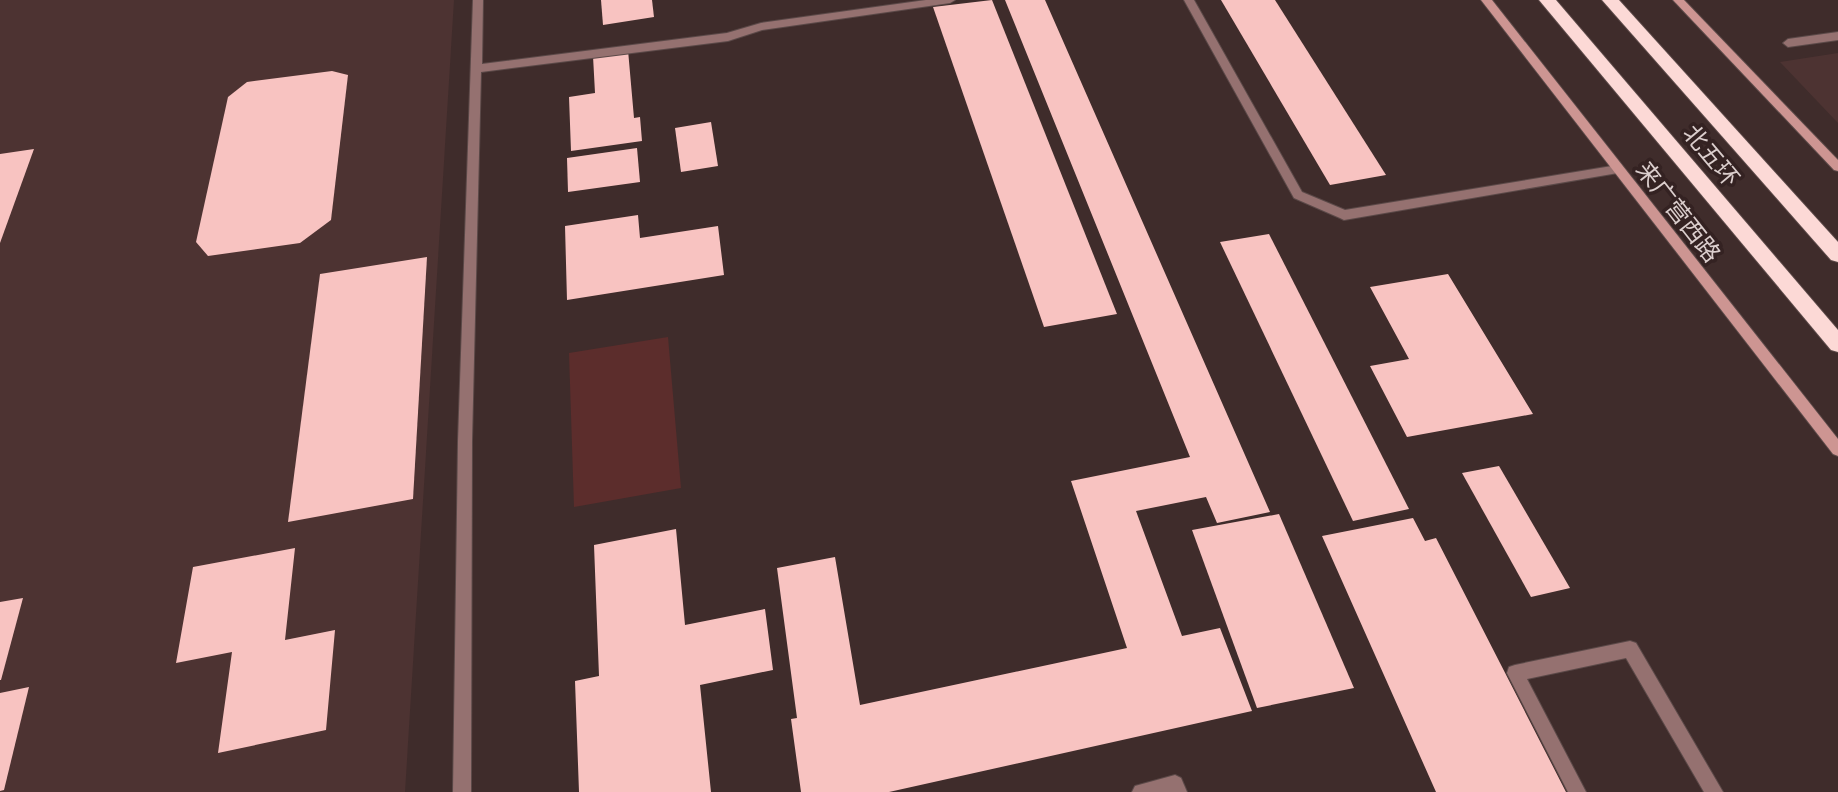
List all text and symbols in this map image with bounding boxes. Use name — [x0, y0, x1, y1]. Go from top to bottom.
street label: 北五环 — [1677, 119, 1746, 193]
street label: 来广营西路 — [1630, 155, 1727, 268]

